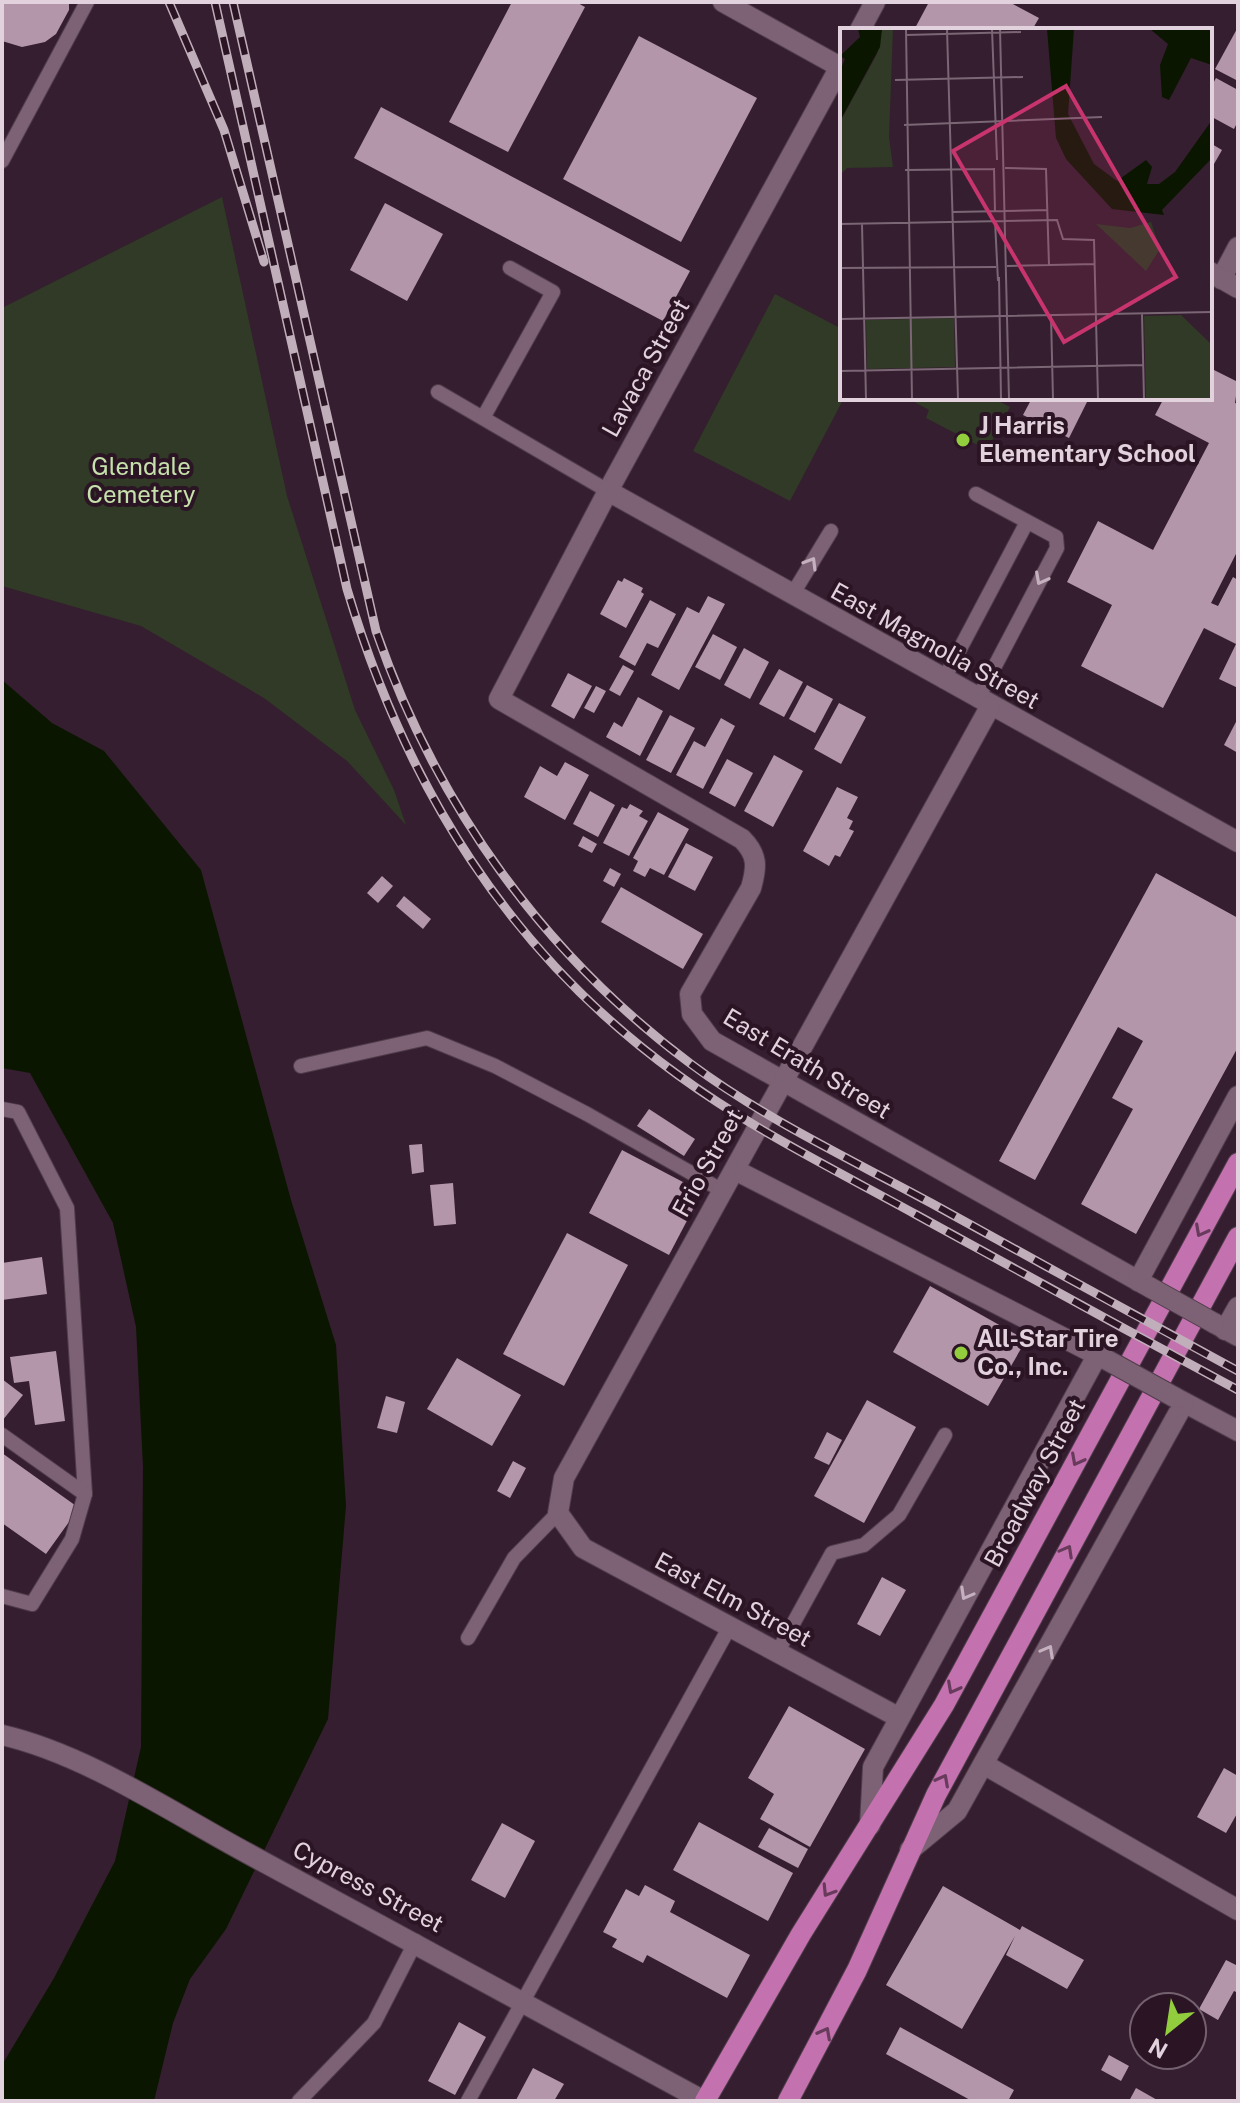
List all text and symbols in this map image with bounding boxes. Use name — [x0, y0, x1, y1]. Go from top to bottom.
inset map — [840, 28, 1212, 400]
street label: Lavaca Street — [596, 294, 695, 441]
place label: J Harris Elementary School — [979, 411, 1196, 467]
marker: J Harris Elementary School — [954, 431, 972, 449]
park label: Glendale Cemetery — [86, 452, 196, 508]
one-way arrow — [801, 557, 817, 572]
one-way arrow — [1036, 570, 1051, 585]
street label: East Magnolia Street — [826, 576, 1045, 714]
street label: East Erath Street — [719, 1002, 896, 1124]
street label: Frio Street — [666, 1104, 748, 1221]
one-way arrow — [1195, 1223, 1210, 1238]
place label: All-Star Tire Co., Inc. — [977, 1324, 1119, 1380]
marker: All-Star Tire Co., Inc. — [952, 1344, 970, 1362]
street label: Broadway Street — [978, 1394, 1090, 1571]
one-way arrow — [1071, 1451, 1087, 1465]
street label: East Elm Street — [650, 1546, 817, 1652]
one-way arrow — [1057, 1546, 1073, 1560]
one-way arrow — [960, 1586, 975, 1601]
one-way arrow — [1038, 1645, 1054, 1659]
one-way arrow — [947, 1680, 963, 1694]
one-way arrow — [934, 1774, 949, 1789]
street label: Cypress Street — [288, 1835, 449, 1938]
one-way arrow — [823, 1882, 838, 1897]
north arrow — [1128, 1991, 1208, 2071]
one-way arrow — [816, 2026, 831, 2041]
text: N — [1144, 2033, 1172, 2064]

